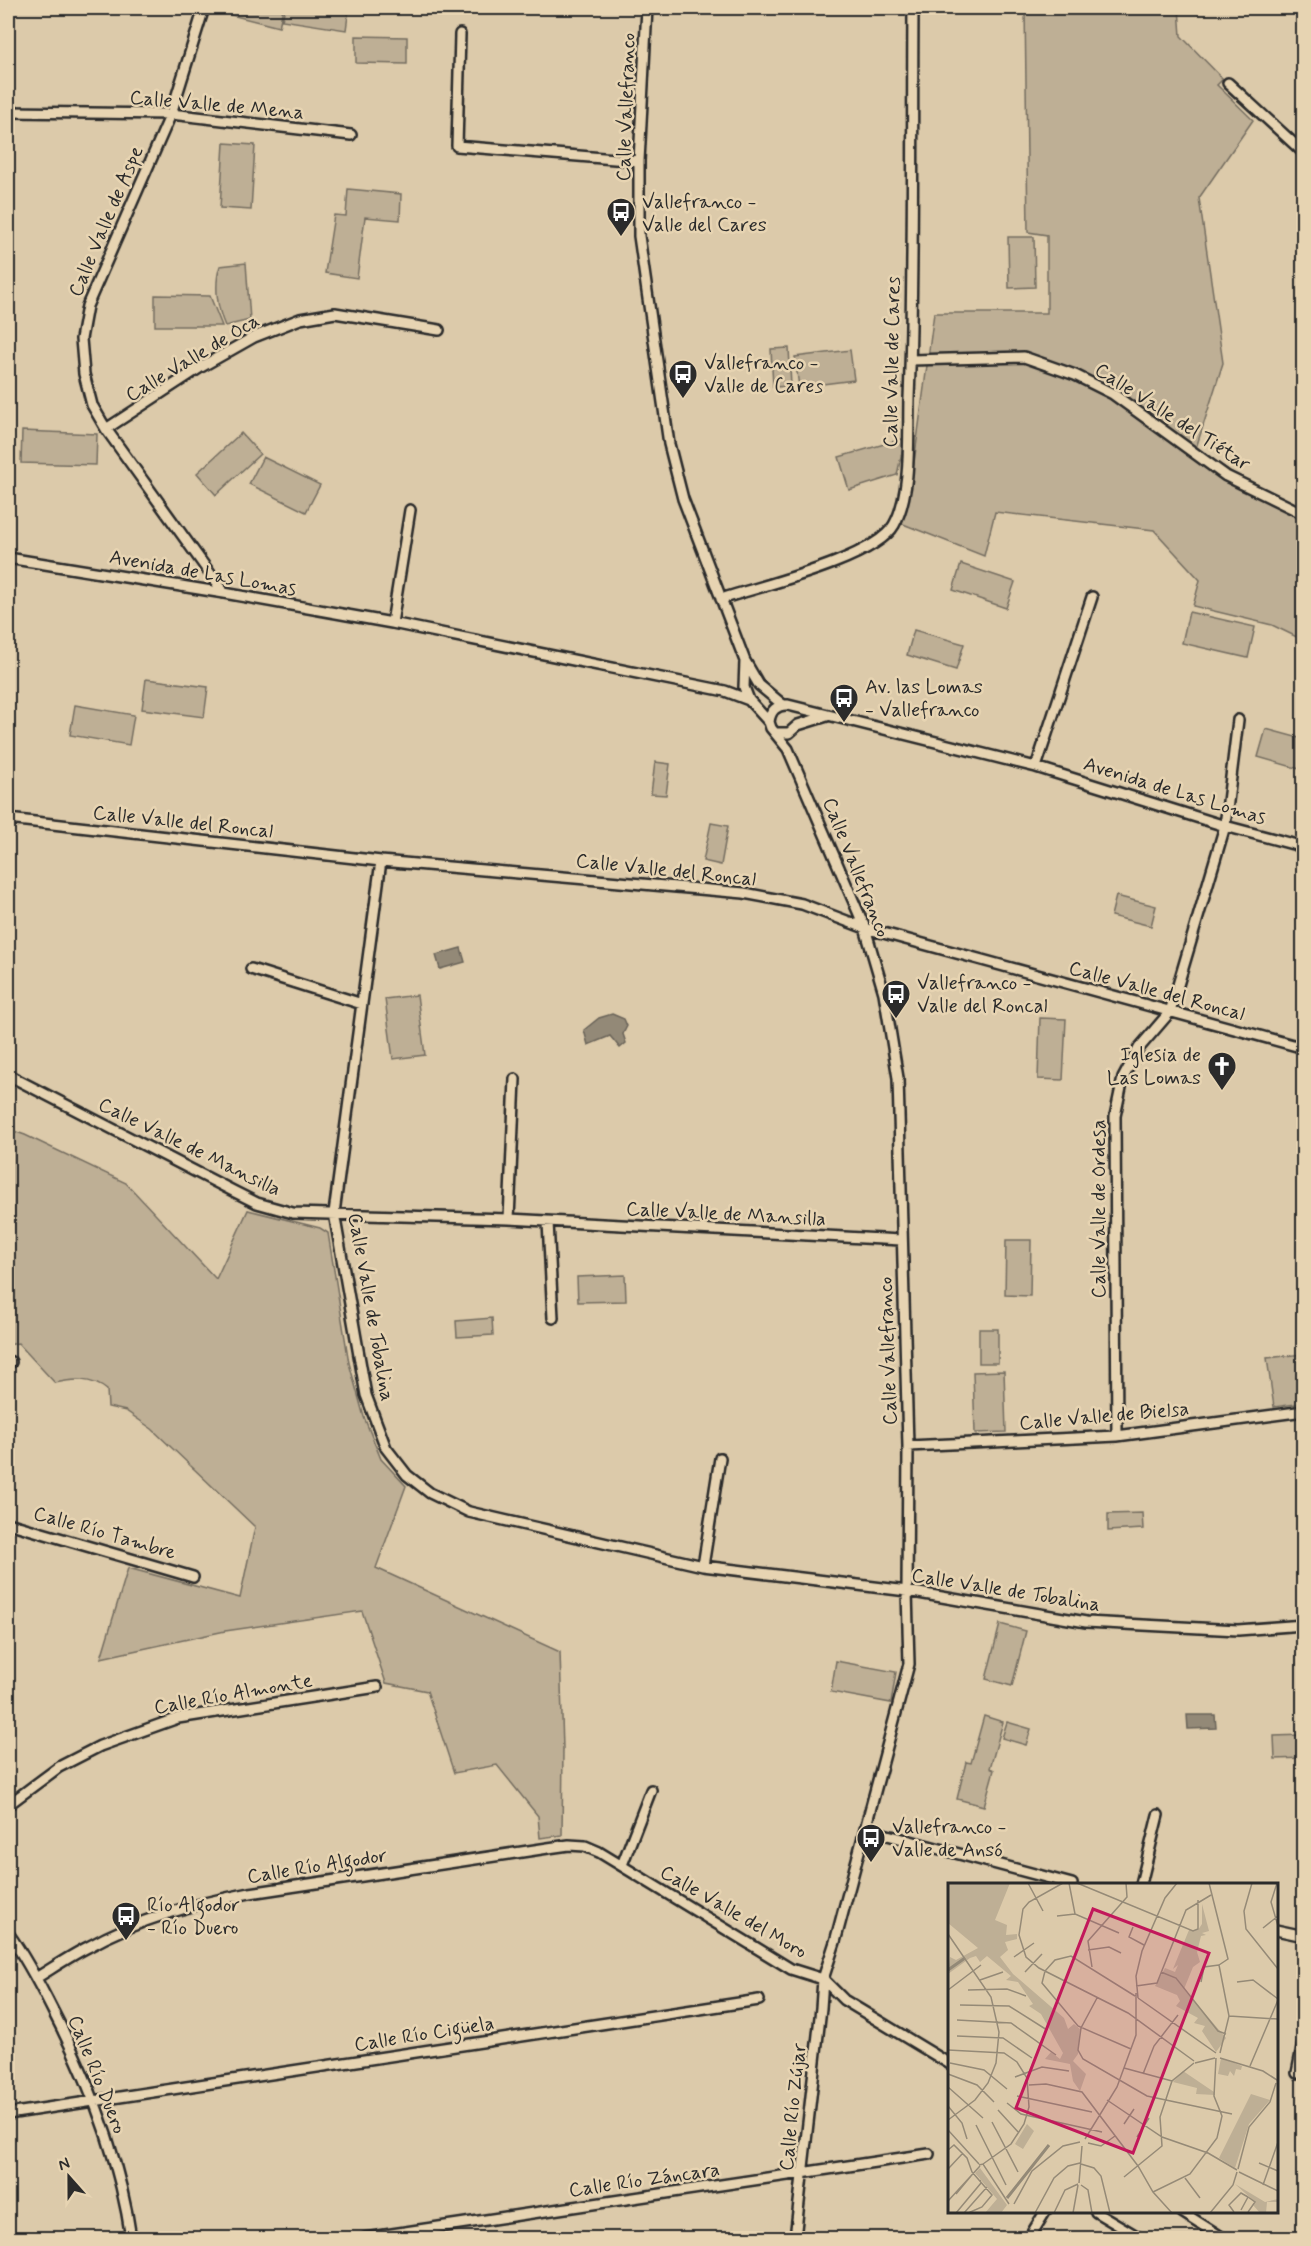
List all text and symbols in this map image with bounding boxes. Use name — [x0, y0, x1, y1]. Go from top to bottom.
street label: Calle Vallefranco — [610, 32, 643, 182]
street label: Calle Valle de Mena — [128, 84, 305, 127]
street label: Calle Valle de Aspe — [62, 142, 150, 301]
place label: Vallefranco - Valle del Cares — [642, 189, 767, 239]
bus stop icon: Vallefranco - Valle del Cares — [605, 196, 637, 238]
street label: Calle Valle de Cares — [878, 276, 907, 448]
street label: Calle Valle de Oca — [121, 308, 265, 409]
place label: Vallefranco - Valle de Cares — [704, 350, 823, 400]
street label: Calle Valle del Tiétar — [1089, 357, 1256, 478]
bus stop icon: Vallefranco - Valle de Cares — [667, 358, 699, 400]
street label: Avenida de Las Lomas — [107, 544, 298, 603]
place label: Av. las Lomas - Vallefranco — [865, 674, 983, 724]
bus stop icon: Av. las Lomas - Vallefranco — [828, 682, 860, 724]
street label: Avenida de Las Lomas — [1080, 751, 1269, 832]
street label: Calle Vallefranco — [815, 794, 896, 941]
street label: Calle Valle del Roncal — [91, 800, 274, 845]
street label: Calle Valle del Roncal — [574, 848, 757, 893]
street label: Calle Valle del Roncal — [1066, 955, 1248, 1028]
place label: Vallefranco - Valle del Roncal — [917, 970, 1047, 1020]
bus stop icon: Vallefranco - Valle del Roncal — [880, 978, 912, 1020]
place label: Iglesia de Las Lomas — [1107, 1042, 1201, 1092]
church icon: Iglesia de Las Lomas — [1206, 1050, 1238, 1092]
street label: Calle Valle de Mansilla — [94, 1091, 285, 1203]
street label: Calle Valle de Ordesa — [1086, 1120, 1113, 1298]
street label: Calle Valle de Mansilla — [625, 1196, 826, 1233]
street label: Calle Valle de Tobalina — [341, 1211, 400, 1404]
street label: Calle Vallefranco — [872, 1276, 905, 1426]
street label: Calle Valle de Bielsa — [1018, 1396, 1190, 1437]
street label: Calle Río Tambre — [30, 1500, 179, 1567]
street label: Calle Valle de Tobalina — [909, 1562, 1102, 1619]
street label: Calle Río Almonte — [152, 1667, 315, 1722]
place label: Vallefranco - Valle de Ansó — [892, 1814, 1007, 1864]
bus stop icon: Vallefranco - Valle de Ansó — [855, 1822, 887, 1864]
street label: Calle Río Algodor — [245, 1842, 389, 1893]
street label: Calle Valle del Moro — [655, 1859, 812, 1965]
inset map — [948, 1883, 1278, 2213]
place label: Río Algodor - Río Duero — [147, 1892, 240, 1942]
bus stop icon: Río Algodor - Río Duero — [110, 1900, 142, 1942]
street label: Calle Río Cigüela — [352, 2010, 496, 2061]
street label: Calle Río Duero — [61, 2011, 133, 2138]
street label: Calle Río Zújar — [773, 2041, 814, 2172]
north arrow — [39, 2147, 99, 2207]
text: N — [55, 2153, 73, 2176]
street label: Calle Río Záncara — [567, 2157, 721, 2204]

